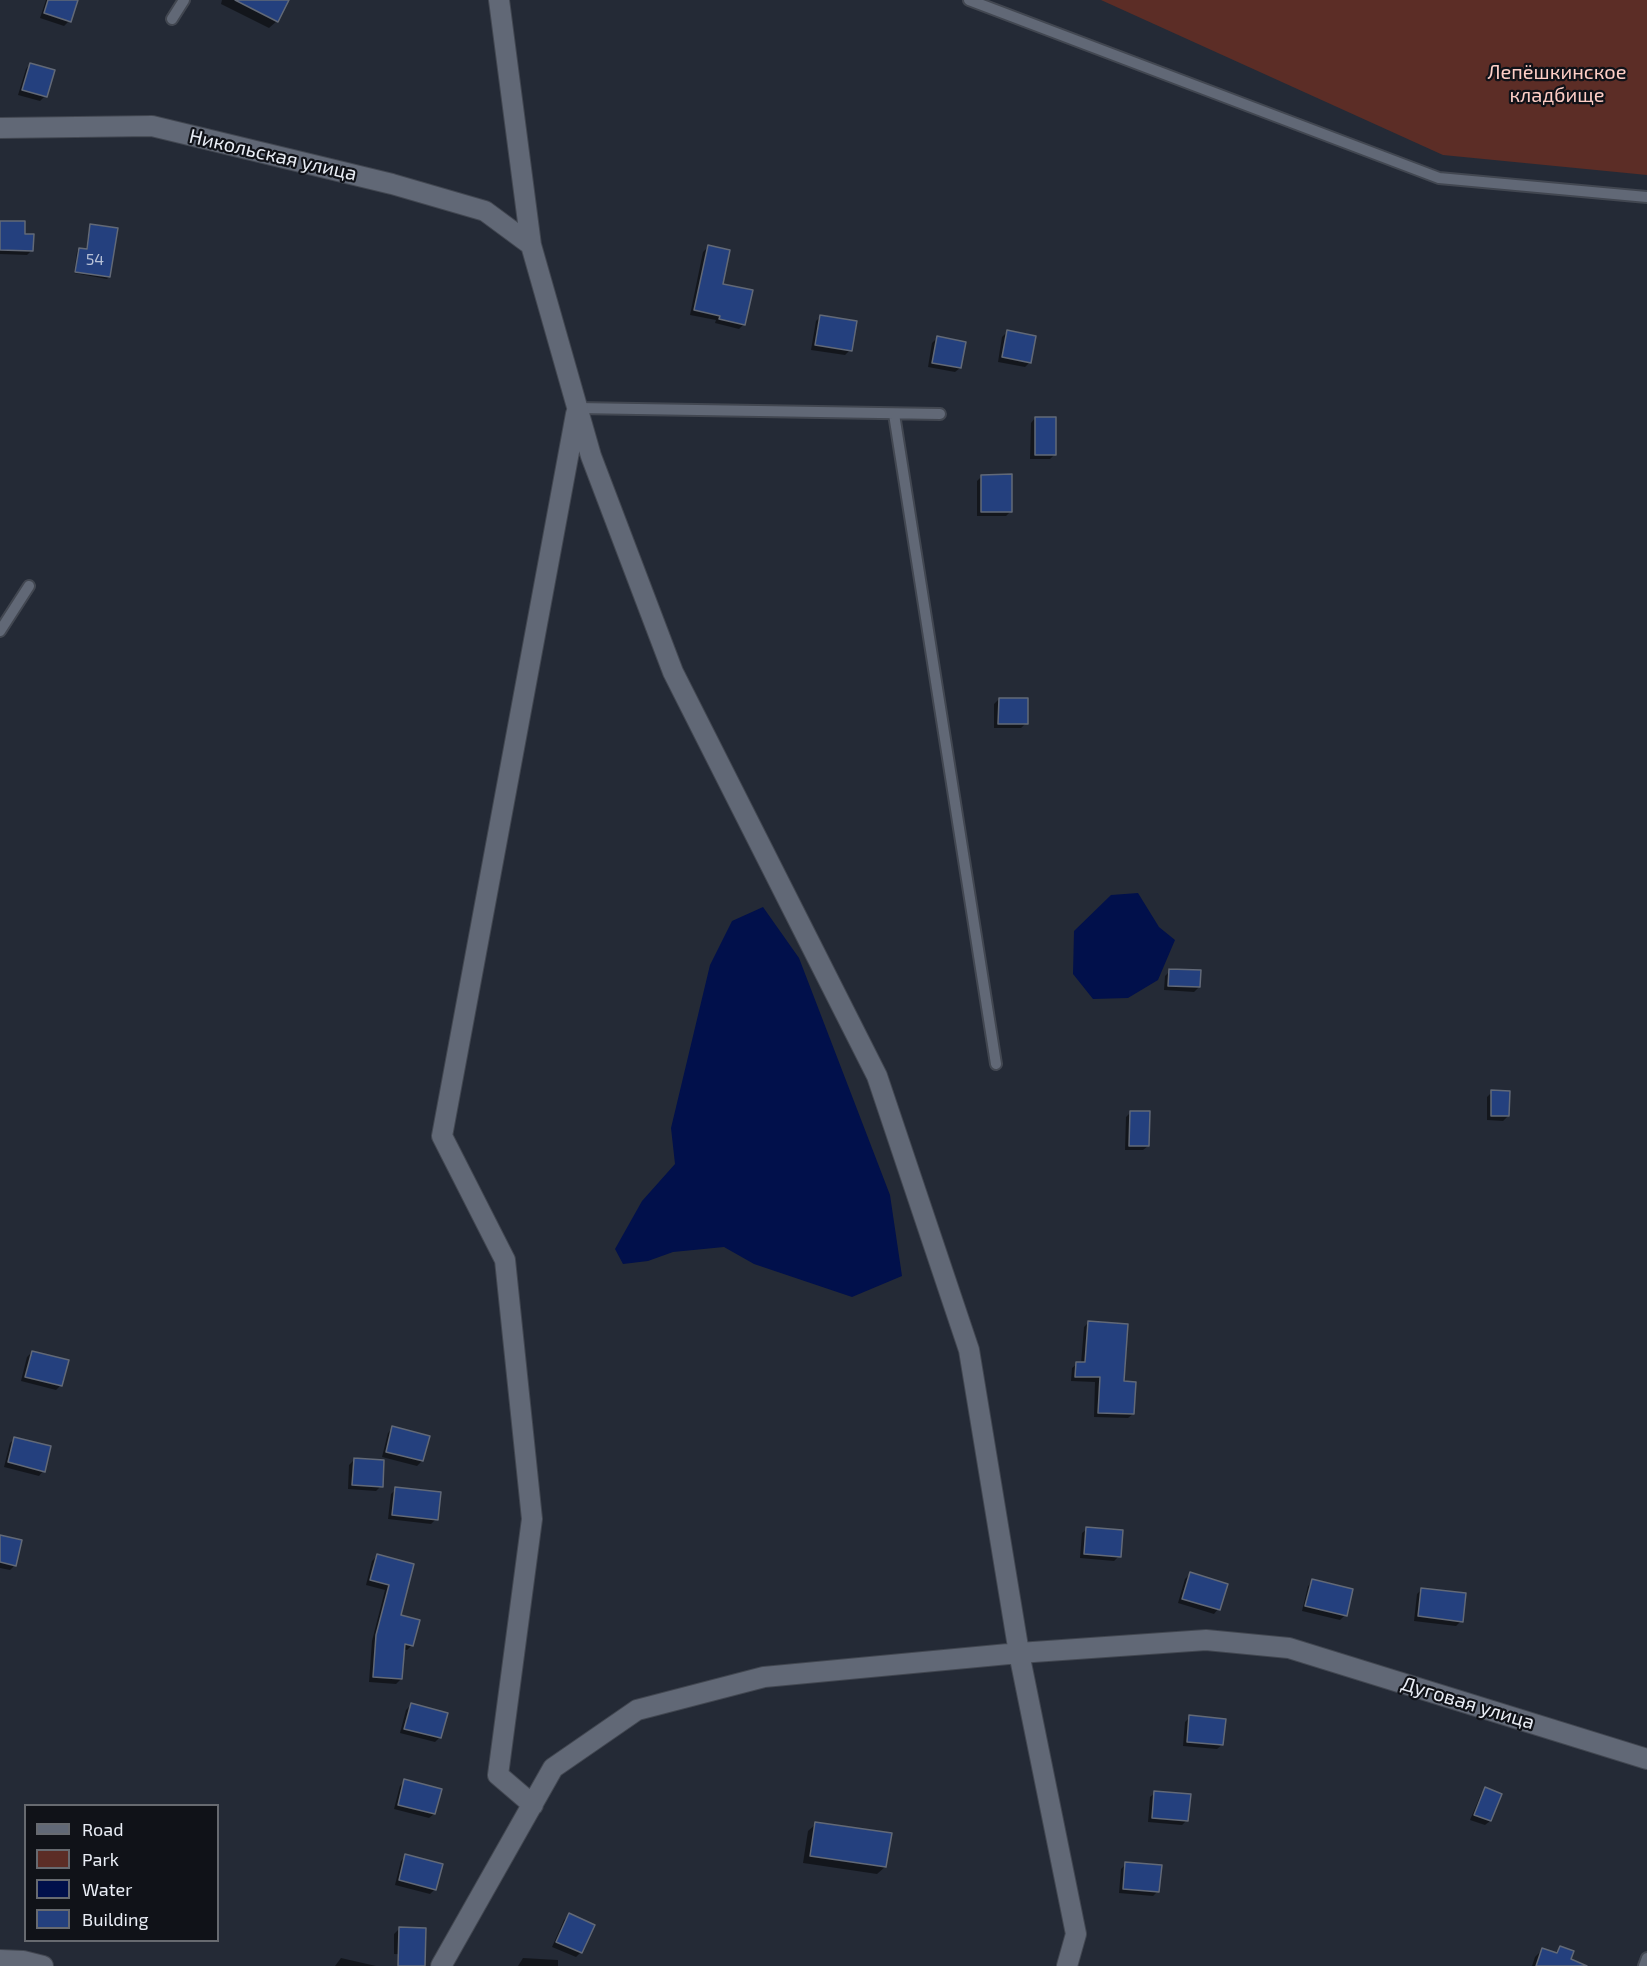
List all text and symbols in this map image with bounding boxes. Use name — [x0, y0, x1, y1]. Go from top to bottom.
park label: Лепёшкинское кладбище — [1487, 60, 1627, 107]
street label: Никольская улица — [187, 124, 359, 186]
house number: 54 — [86, 250, 104, 270]
street label: Дуговая улица — [1398, 1671, 1538, 1735]
legend — [24, 1804, 219, 1942]
text: Road — [82, 1818, 123, 1840]
text: Park — [82, 1848, 119, 1870]
text: Water — [82, 1878, 132, 1900]
text: Building — [82, 1908, 149, 1930]

